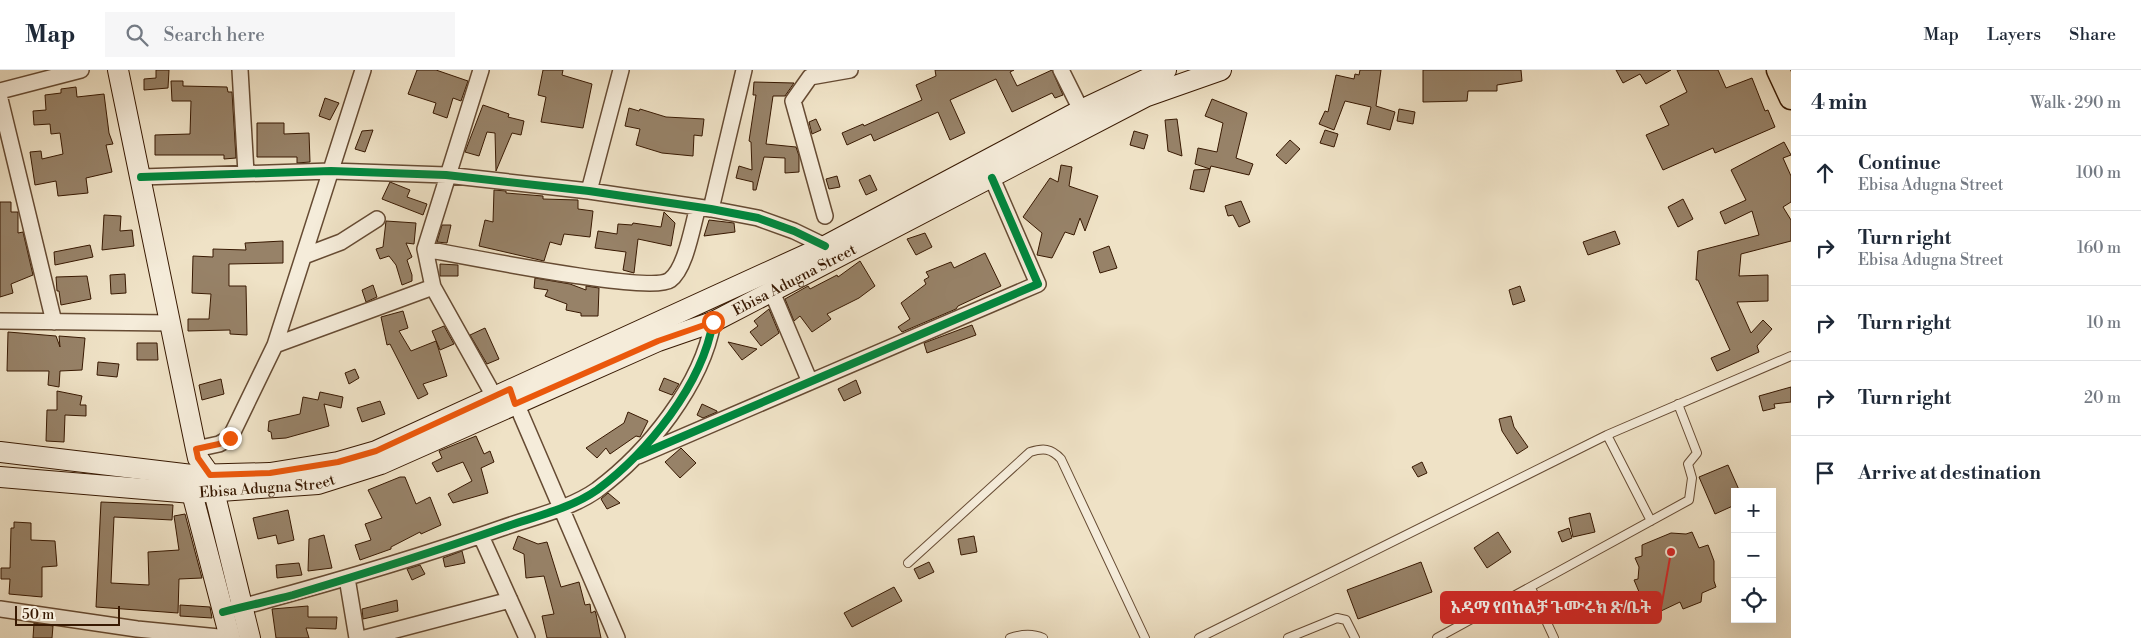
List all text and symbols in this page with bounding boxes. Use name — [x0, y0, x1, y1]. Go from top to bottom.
search box — [105, 12, 455, 57]
text: Map — [25, 20, 75, 50]
icon: search — [123, 21, 151, 49]
text: Search here — [163, 23, 265, 47]
text: Map — [1924, 23, 1959, 46]
text: Layers — [1987, 23, 2041, 46]
text: Share — [2069, 23, 2116, 46]
text: 4 min — [1811, 90, 1867, 116]
text: Walk · 290 m — [2030, 93, 2121, 113]
text: Continue — [1858, 151, 1941, 175]
icon: ahead — [1811, 159, 1839, 187]
text: 100 m — [2076, 163, 2121, 183]
text: Ebisa Adugna Street — [1858, 175, 2003, 195]
text: Turn right — [1858, 226, 1951, 250]
icon: right — [1811, 234, 1839, 262]
text: 160 m — [2077, 238, 2121, 258]
street label: Ebisa Adugna Street — [729, 239, 860, 320]
text: Ebisa Adugna Street — [1858, 250, 2003, 270]
icon: right — [1811, 309, 1839, 337]
route start — [702, 311, 725, 334]
text: Turn right — [1858, 311, 1951, 335]
text: 10 m — [2087, 313, 2121, 333]
icon: right — [1811, 384, 1839, 412]
text: Turn right — [1858, 386, 1951, 410]
text: 20 m — [2084, 388, 2121, 408]
route end — [219, 427, 242, 450]
icon: arrive — [1811, 459, 1839, 487]
text: Arrive at destination — [1858, 461, 2041, 485]
street label: Ebisa Adugna Street — [198, 470, 338, 502]
map controls — [1731, 488, 1776, 623]
button: + — [1731, 488, 1776, 533]
button: − — [1731, 533, 1776, 578]
button: locate — [1731, 578, 1776, 623]
callout: አዳማ የበከልቻ ጉሙሩክ ጽ/ቤት — [1441, 592, 1661, 623]
text: አዳማ የበከልቻ ጉሙሩክ ጽ/ቤት — [1451, 598, 1651, 618]
scale bar — [15, 603, 120, 626]
text: 50 m — [22, 606, 54, 624]

